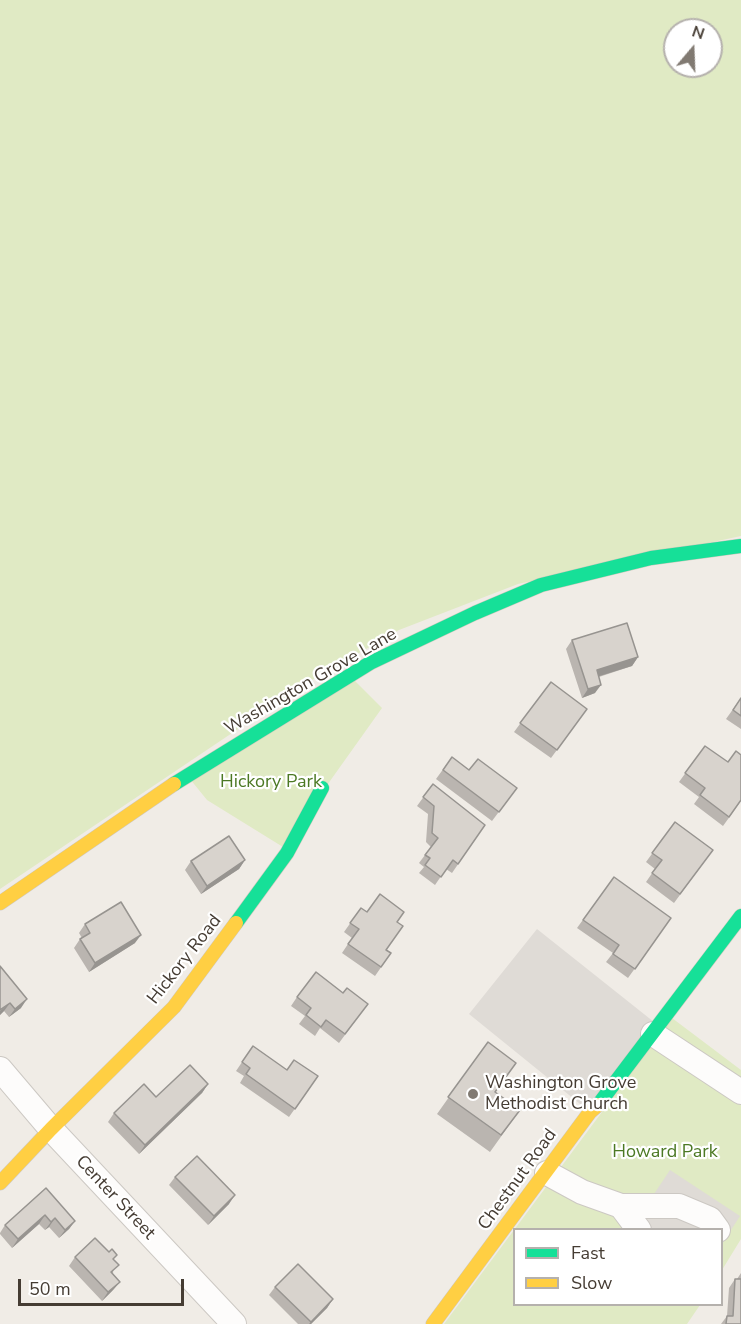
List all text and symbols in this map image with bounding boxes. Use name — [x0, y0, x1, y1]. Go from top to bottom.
north arrow — [663, 18, 723, 78]
text: N — [689, 21, 707, 45]
street label: Washington Grove Lane — [221, 624, 401, 740]
park label: Hickory Park — [220, 772, 322, 794]
street label: Hickory Road — [143, 911, 227, 1009]
place label: Washington Grove Methodist Church — [485, 1073, 636, 1116]
marker: Washington Grove Methodist Church — [466, 1087, 480, 1101]
street label: Chestnut Road — [474, 1125, 562, 1235]
park label: Howard Park — [612, 1142, 718, 1164]
street label: Center Street — [71, 1151, 159, 1245]
legend — [513, 1228, 723, 1306]
text: Fast — [571, 1241, 605, 1265]
scale bar — [21, 1267, 188, 1305]
text: Slow — [571, 1271, 612, 1295]
text: 50 m — [29, 1277, 71, 1301]

